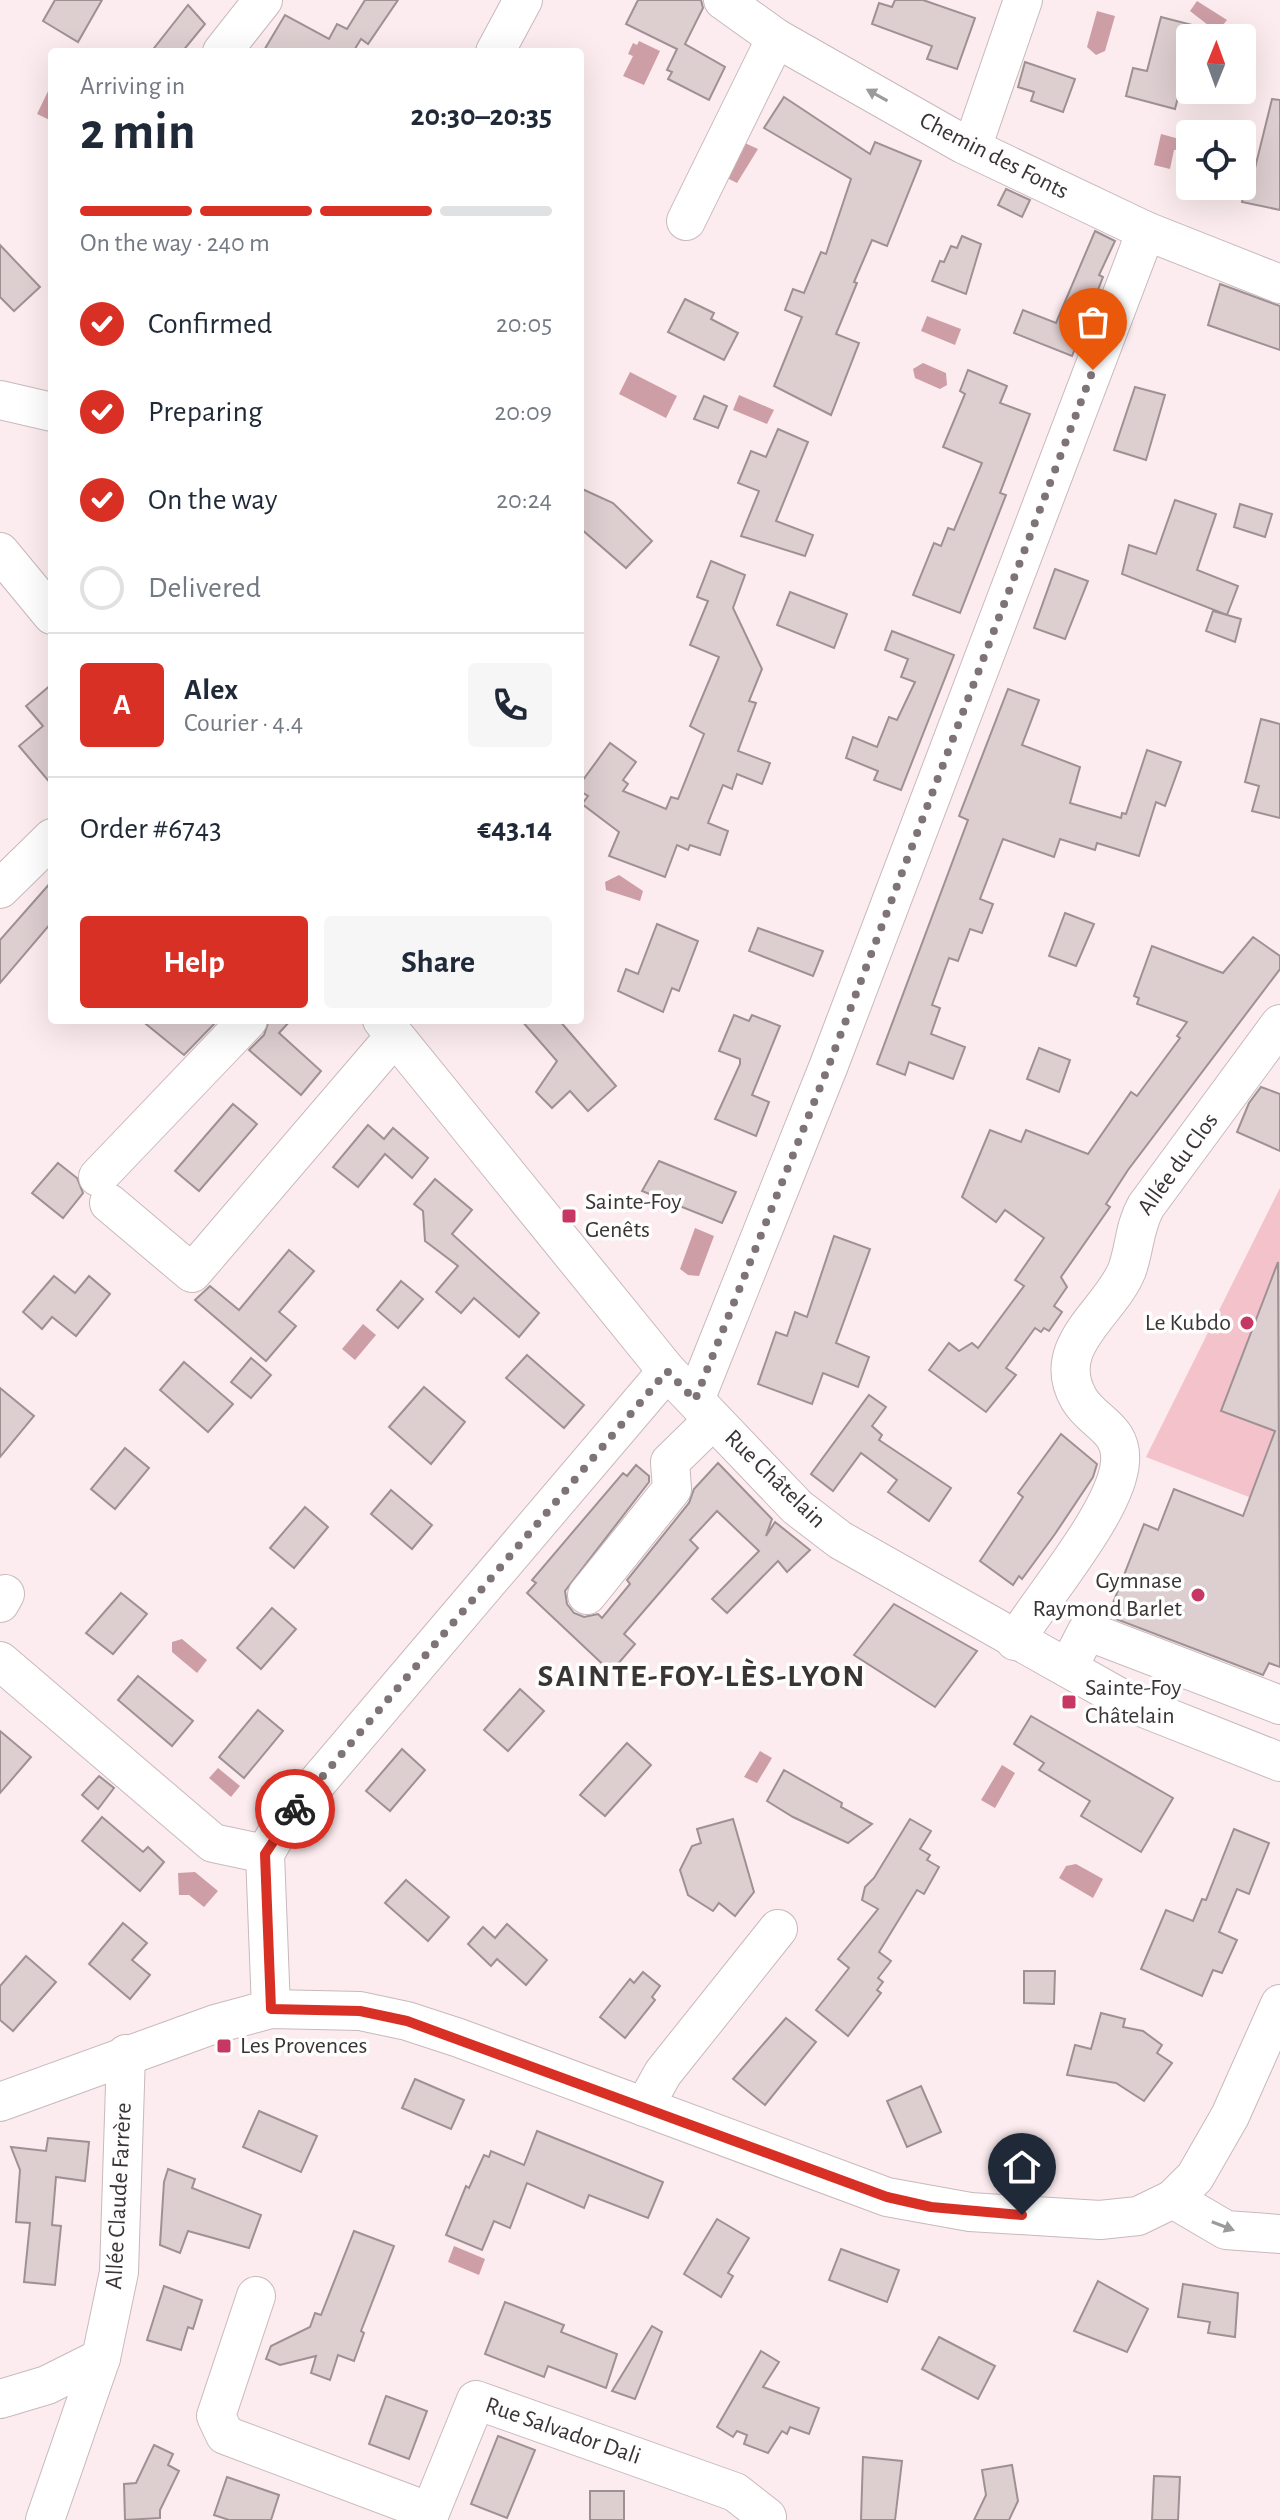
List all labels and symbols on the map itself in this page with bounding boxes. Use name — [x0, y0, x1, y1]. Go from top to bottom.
north arrow — [1176, 24, 1256, 104]
one-way arrow — [865, 88, 888, 102]
street label: Chemin des Fonts — [916, 108, 1072, 204]
pin — [1059, 288, 1127, 370]
street label: Allée du Clos — [1133, 1109, 1223, 1219]
place label: Sainte-Foy Genêts — [585, 1190, 681, 1242]
marker: Sainte-Foy Genêts — [560, 1207, 578, 1225]
place label: Le Kubdo — [1145, 1311, 1231, 1335]
marker: Le Kubdo — [1238, 1314, 1256, 1332]
street label: Rue Châtelain — [720, 1425, 830, 1533]
place label: Gymnase Raymond Barlet — [1032, 1569, 1182, 1621]
marker: Gymnase Raymond Barlet — [1189, 1586, 1207, 1604]
district label: SAINTE-FOY-LÈS-LYON — [538, 1658, 866, 1692]
place label: Sainte-Foy Châtelain — [1085, 1676, 1181, 1728]
marker: Sainte-Foy Châtelain — [1060, 1693, 1078, 1711]
courier — [255, 1769, 335, 1849]
place label: Les Provences — [240, 2034, 367, 2058]
marker: Les Provences — [215, 2037, 233, 2055]
street label: Allée Claude Farrère — [102, 2102, 136, 2290]
pin — [988, 2133, 1056, 2215]
one-way arrow — [1212, 2220, 1236, 2233]
street label: Rue Salvador Dali — [482, 2393, 644, 2469]

